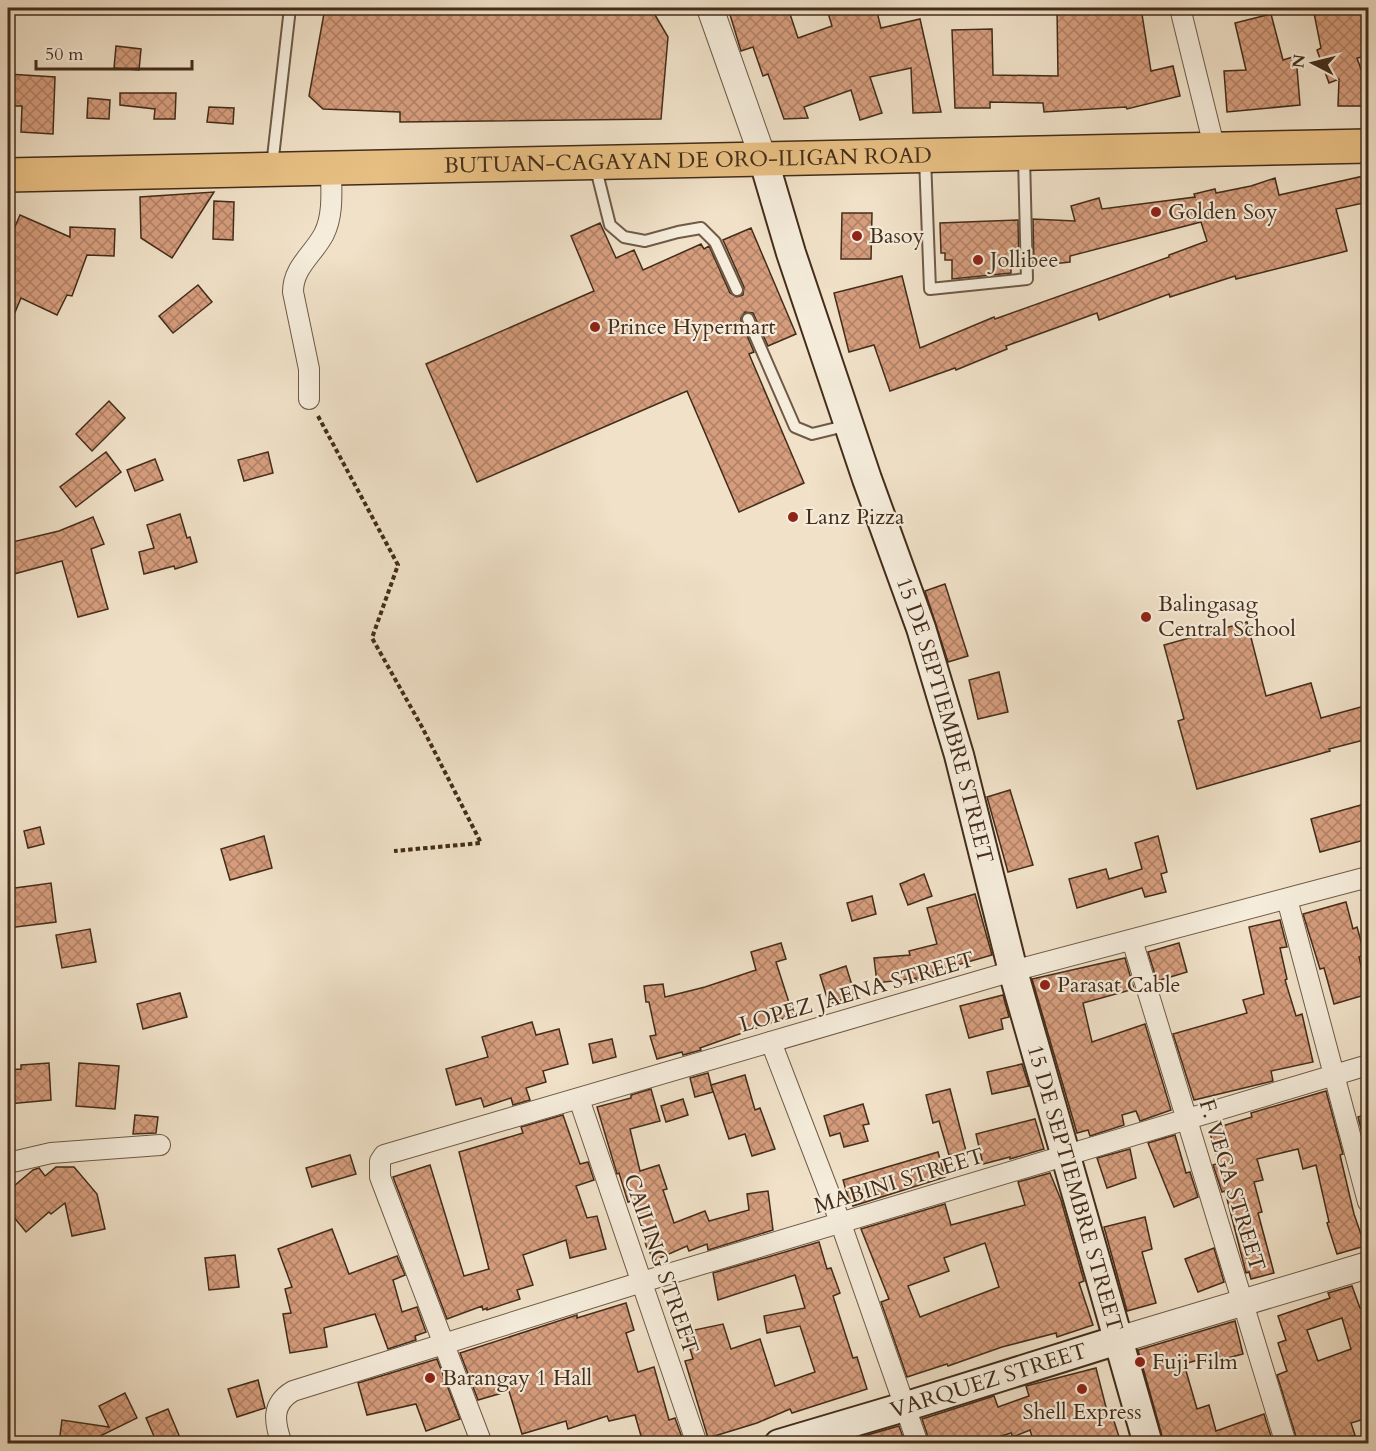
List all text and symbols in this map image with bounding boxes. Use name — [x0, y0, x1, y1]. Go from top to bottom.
scale bar — [36, 33, 192, 71]
north arrow — [1283, 33, 1343, 93]
text: 50 m — [45, 42, 84, 67]
text: N — [1287, 53, 1311, 70]
street label: BUTUAN-CAGAYAN DE ORO-ILIGAN ROAD — [444, 140, 932, 181]
place label: Golden Soy — [1168, 197, 1278, 227]
marker: Golden Soy — [1149, 205, 1163, 219]
place label: Basoy — [869, 221, 925, 251]
marker: Basoy — [850, 229, 864, 243]
place label: Jollibee — [987, 245, 1059, 275]
marker: Jollibee — [971, 253, 985, 267]
place label: Prince Hypermart — [607, 312, 776, 342]
marker: Prince Hypermart — [588, 320, 602, 334]
place label: Lanz Pizza — [805, 502, 905, 532]
marker: Lanz Pizza — [786, 510, 800, 524]
street label: 15 DE SEPTIEMBRE STREET — [889, 573, 1000, 866]
place label: Balingasag Central School — [1158, 589, 1296, 644]
marker: Balingasag Central School — [1139, 610, 1153, 624]
street label: LOPEZ JAENA STREET — [736, 944, 978, 1040]
place label: Parasat Cable — [1057, 970, 1181, 1000]
marker: Parasat Cable — [1038, 978, 1052, 992]
street label: 15 DE SEPTIEMBRE STREET — [1020, 1041, 1130, 1335]
street label: F. VEGA STREET — [1192, 1095, 1272, 1275]
street label: MABINI STREET — [810, 1141, 988, 1221]
street label: CAILING STREET — [616, 1170, 706, 1358]
street label: VARQUEZ STREET — [886, 1336, 1091, 1425]
place label: Fuji Film — [1152, 1347, 1238, 1377]
marker: Fuji Film — [1133, 1355, 1147, 1369]
place label: Barangay 1 Hall — [442, 1363, 593, 1393]
marker: Barangay 1 Hall — [423, 1371, 437, 1385]
marker: Shell Express — [1075, 1382, 1089, 1396]
place label: Shell Express — [1022, 1397, 1142, 1427]

